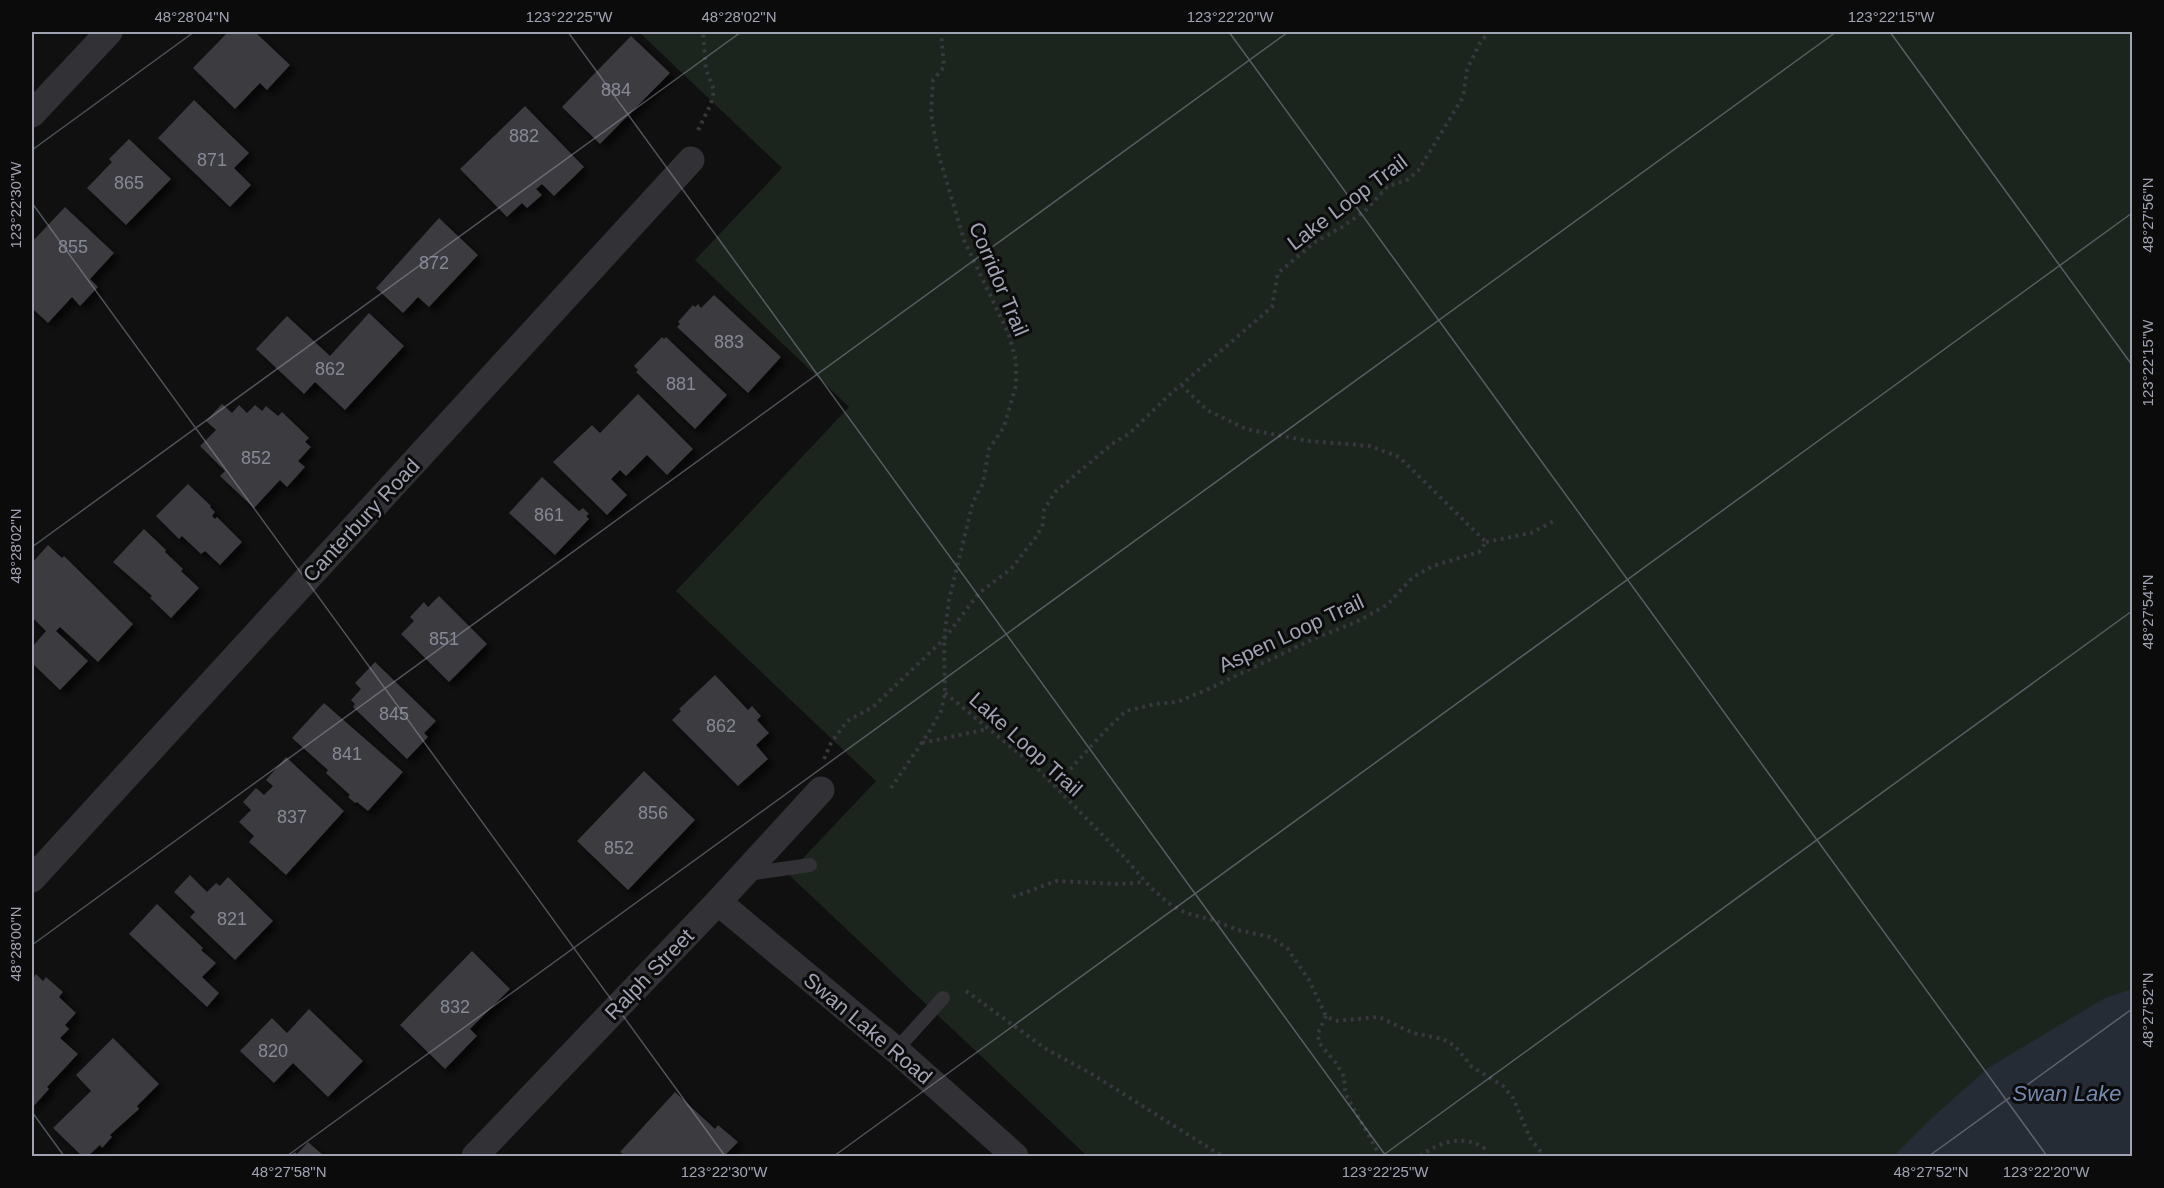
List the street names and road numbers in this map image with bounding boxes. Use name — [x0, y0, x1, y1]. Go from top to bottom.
street label: Lake Loop Trail — [1283, 150, 1411, 254]
street label: Corridor Trail — [965, 219, 1033, 339]
street label: Canterbury Road — [298, 454, 424, 586]
street label: Aspen Loop Trail — [1215, 589, 1367, 677]
street label: Lake Loop Trail — [965, 687, 1087, 801]
street label: Ralph Street — [600, 924, 698, 1024]
street label: Swan Lake Road — [799, 968, 937, 1088]

